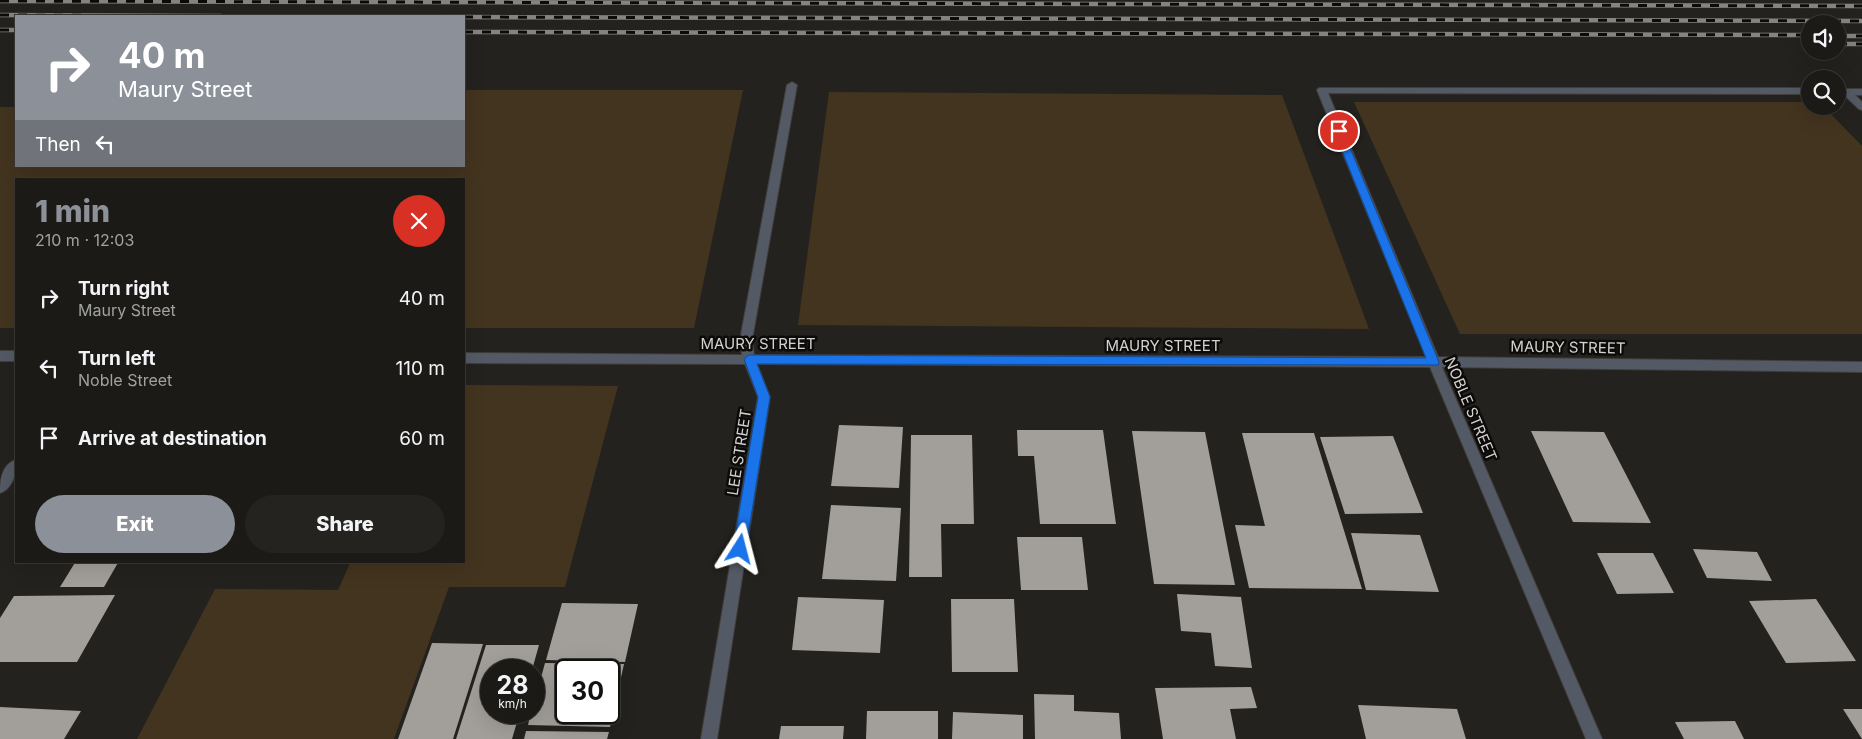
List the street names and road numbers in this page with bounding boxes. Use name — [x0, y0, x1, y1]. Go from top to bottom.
street label: MAURY STREET — [700, 334, 816, 353]
street label: MAURY STREET — [1105, 336, 1221, 355]
street label: MAURY STREET — [1510, 336, 1626, 358]
street label: NOBLE STREET — [1441, 354, 1501, 464]
street label: LEE STREET — [723, 407, 755, 497]

